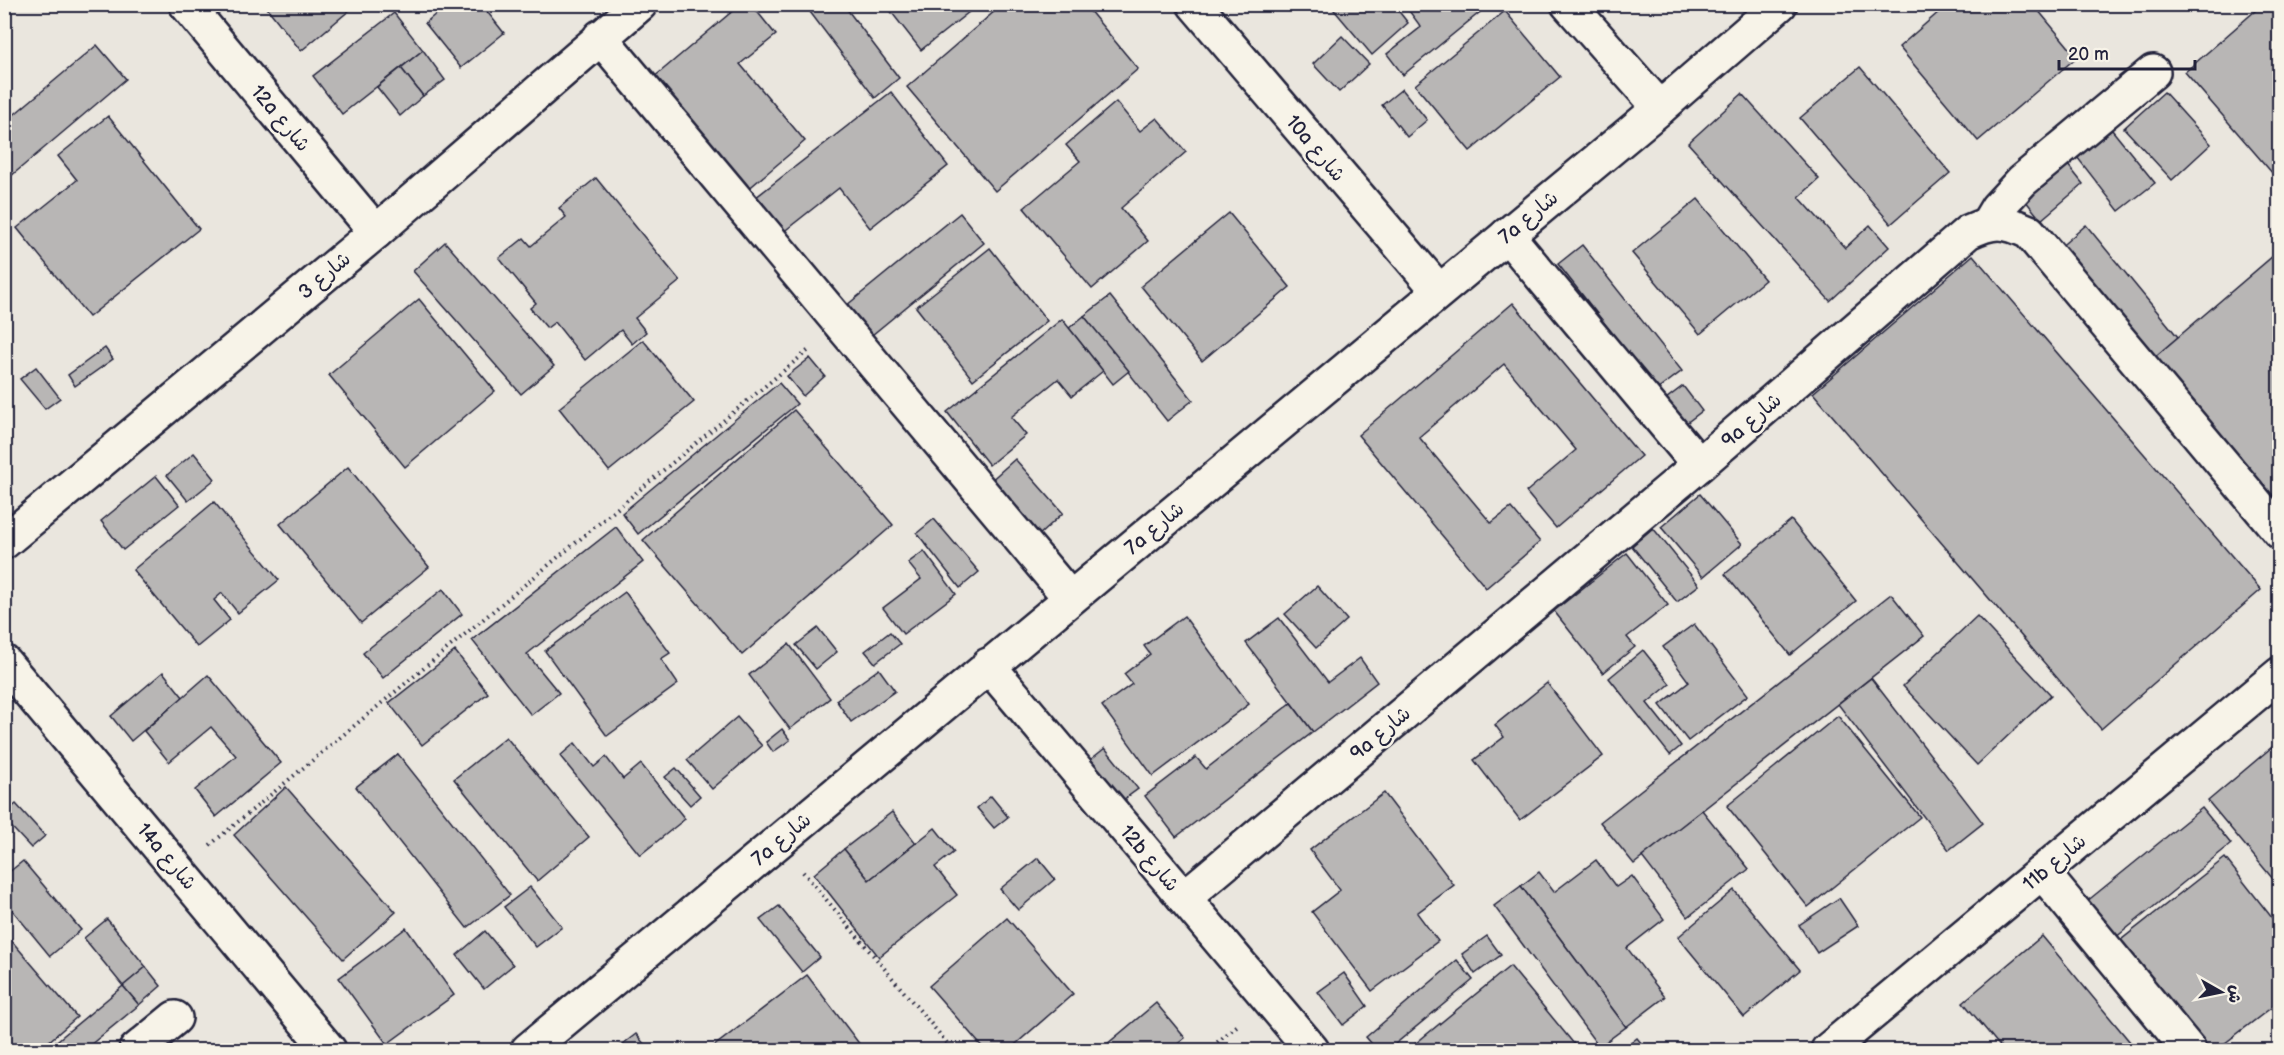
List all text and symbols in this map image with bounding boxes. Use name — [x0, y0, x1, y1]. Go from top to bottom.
scale bar — [2059, 33, 2196, 71]
text: 20 m — [2068, 44, 2109, 65]
street label: 12a شارع — [245, 80, 315, 157]
street label: 10a شارع — [1280, 110, 1350, 187]
street label: 7a شارع — [1494, 186, 1564, 250]
street label: شارع 3 — [294, 247, 356, 305]
street label: 9a شارع — [1717, 388, 1787, 454]
street label: 7a شارع — [1120, 497, 1190, 561]
street label: 9a شارع — [1346, 702, 1416, 767]
street label: 7a شارع — [747, 808, 817, 872]
street label: 14a شارع — [131, 818, 201, 896]
street label: 12b شارع — [1114, 820, 1184, 897]
street label: 11b شارع — [2018, 829, 2092, 897]
north arrow — [2191, 962, 2251, 1022]
text: ش — [2224, 984, 2245, 1004]

